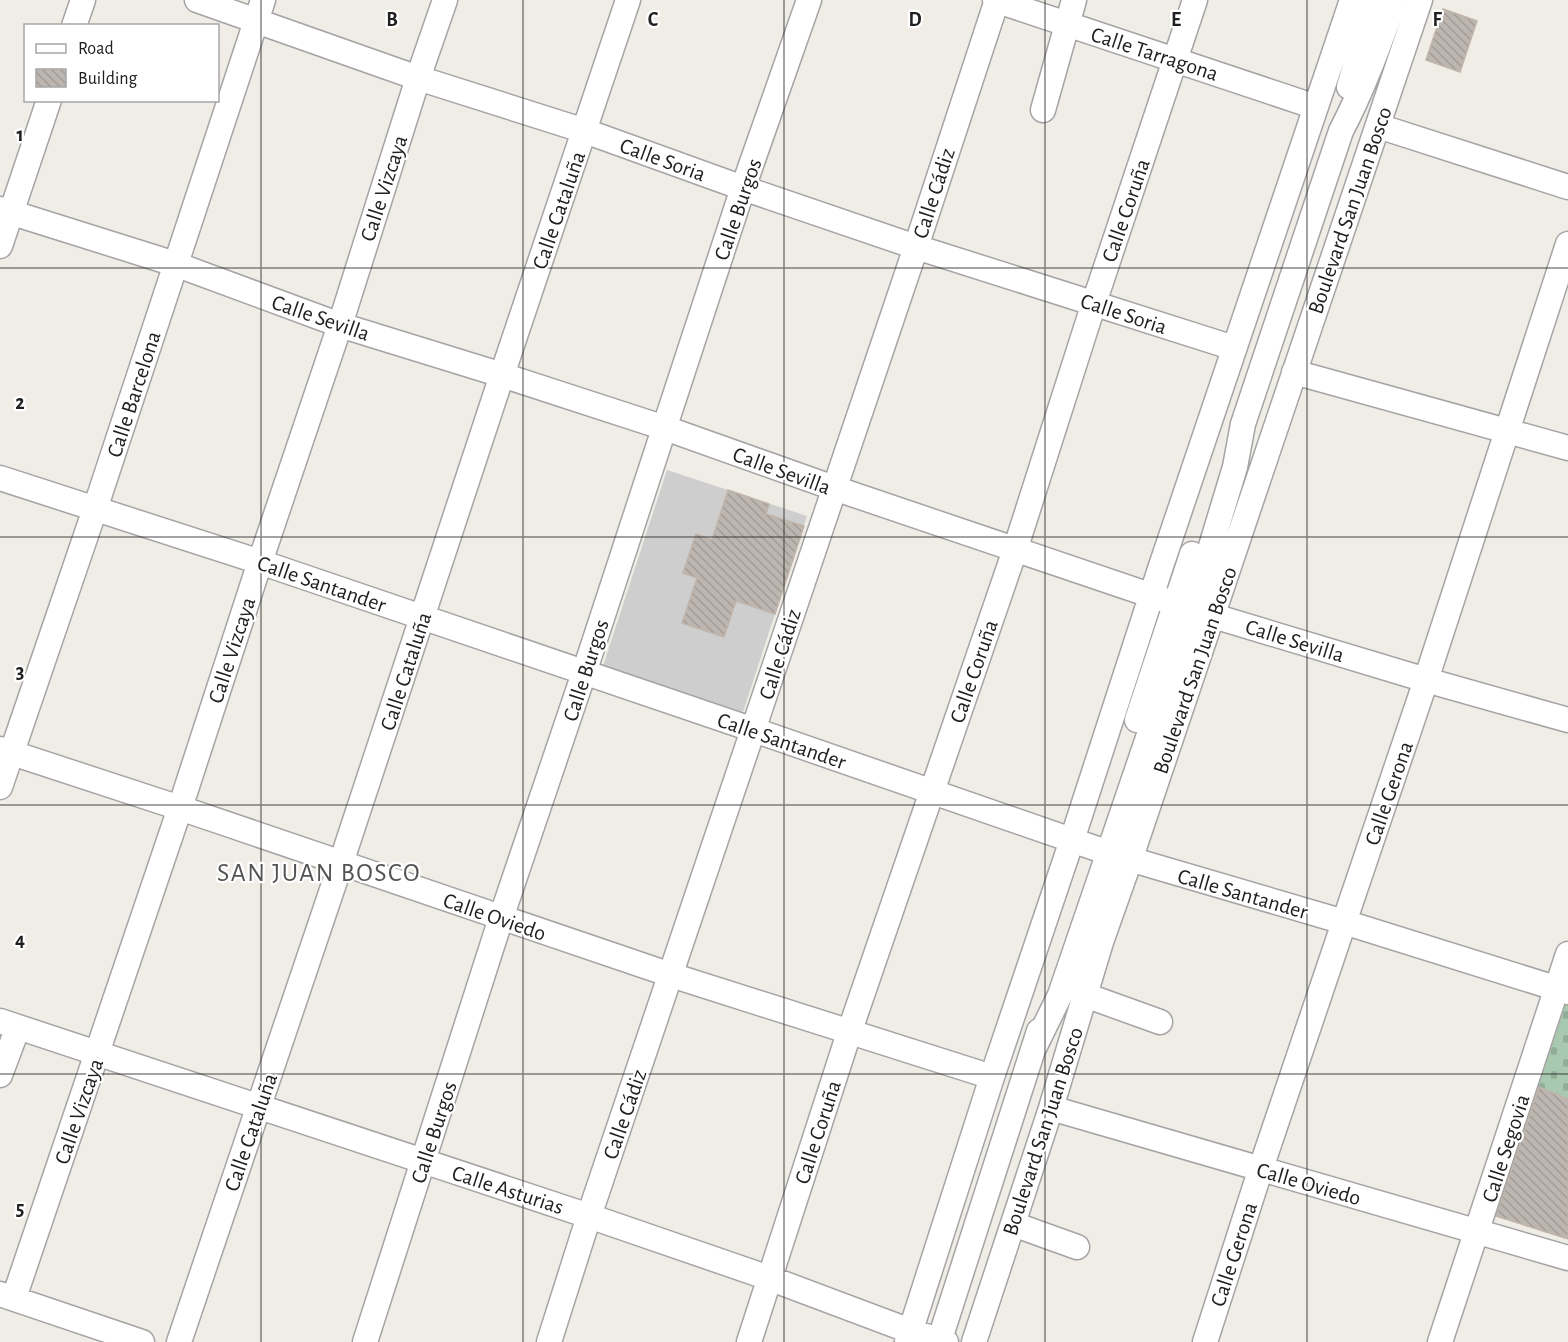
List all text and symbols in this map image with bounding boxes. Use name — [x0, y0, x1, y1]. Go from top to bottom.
text: B — [386, 10, 398, 30]
text: C — [648, 10, 659, 30]
text: D — [908, 10, 922, 30]
text: E — [1171, 10, 1181, 30]
text: F — [1432, 10, 1442, 30]
street label: Calle Tarragona — [1088, 23, 1221, 85]
legend — [24, 24, 219, 102]
text: Road — [78, 40, 114, 58]
text: Building — [78, 70, 138, 88]
street label: Boulevard San Juan Bosco — [1304, 104, 1396, 317]
text: 1 — [16, 125, 24, 145]
street label: Calle Vizcaya — [356, 133, 411, 244]
street label: Calle Soria — [617, 134, 708, 186]
street label: Calle Cádiz — [909, 145, 959, 241]
street label: Calle Cataluña — [529, 149, 589, 272]
street label: Calle Burgos — [710, 156, 766, 263]
street label: Calle Coruña — [1098, 156, 1154, 265]
street label: Calle Soria — [1078, 290, 1170, 338]
street label: Calle Sevilla — [269, 291, 372, 345]
street label: Calle Barcelona — [103, 329, 165, 460]
text: 2 — [15, 393, 25, 413]
street label: Calle Sevilla — [730, 443, 833, 499]
street label: Calle Santander — [255, 552, 389, 616]
street label: Boulevard San Juan Bosco — [1149, 564, 1241, 777]
street label: Calle Vizcaya — [204, 595, 259, 706]
street label: Calle Cádiz — [755, 606, 805, 702]
street label: Calle Cataluña — [376, 609, 435, 733]
street label: Calle Sevilla — [1243, 616, 1347, 666]
street label: Calle Burgos — [559, 617, 613, 724]
street label: Calle Coruña — [946, 617, 1002, 726]
text: 3 — [16, 662, 24, 682]
street label: Calle Santander — [715, 709, 849, 773]
street label: Calle Gerona — [1361, 739, 1417, 848]
district label: SAN JUAN BOSCO — [217, 860, 421, 886]
street label: Calle Santander — [1175, 865, 1310, 923]
street label: Calle Oviedo — [440, 889, 549, 945]
text: 4 — [15, 930, 25, 950]
street label: Boulevard San Juan Bosco — [999, 1024, 1087, 1238]
street label: Calle Vizcaya — [51, 1056, 107, 1167]
street label: Calle Cádiz — [599, 1066, 651, 1162]
street label: Calle Cataluña — [221, 1071, 281, 1194]
street label: Calle Coruña — [791, 1078, 845, 1187]
street label: Calle Burgos — [407, 1079, 461, 1186]
street label: Calle Segovia — [1478, 1092, 1534, 1205]
street label: Calle Oviedo — [1254, 1159, 1363, 1209]
street label: Calle Asturias — [449, 1162, 566, 1218]
text: 5 — [16, 1199, 24, 1219]
street label: Calle Gerona — [1207, 1199, 1261, 1309]

